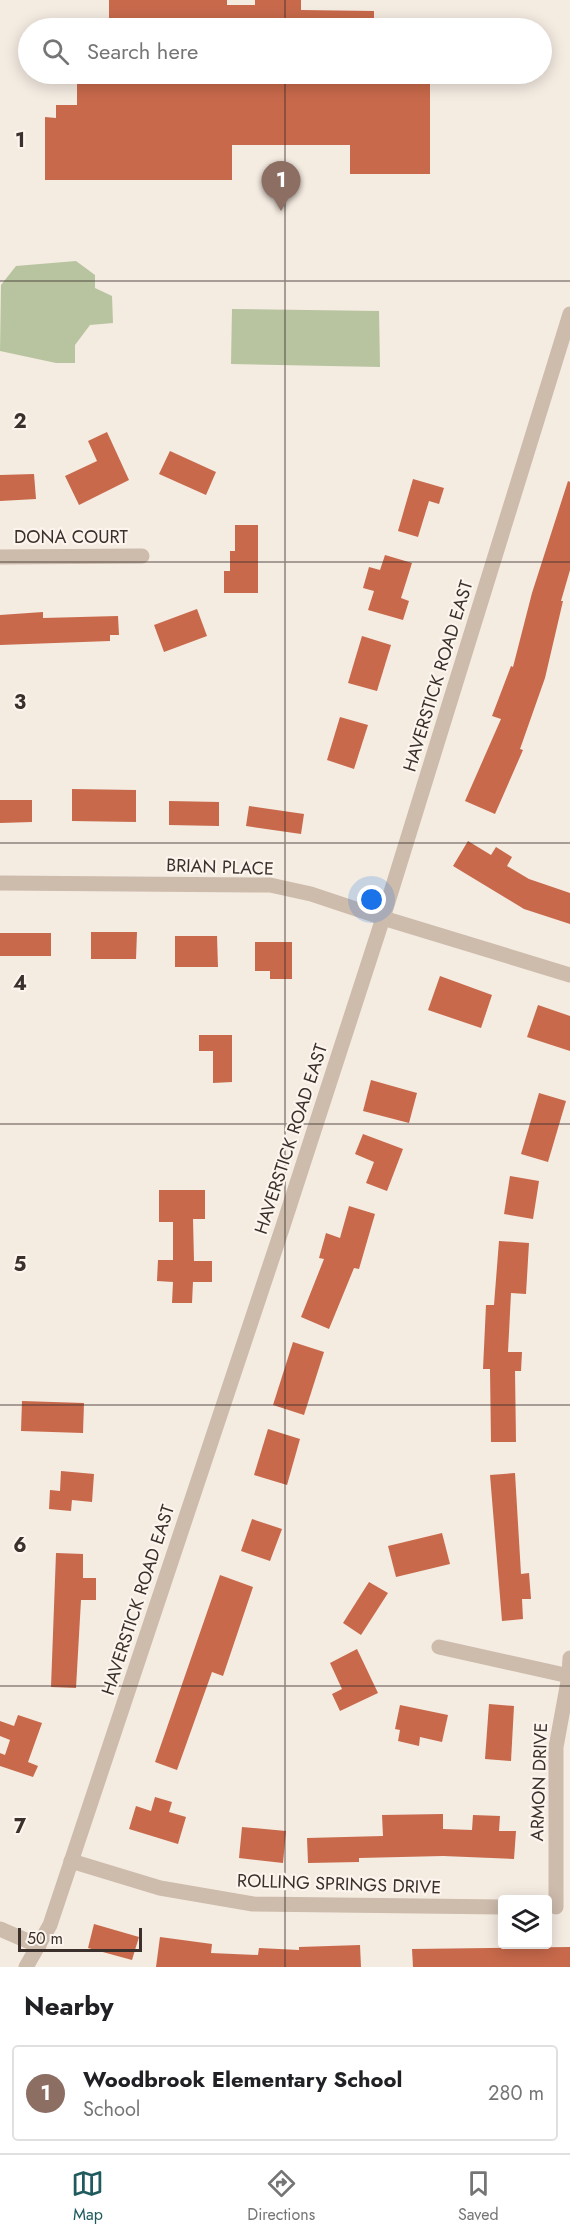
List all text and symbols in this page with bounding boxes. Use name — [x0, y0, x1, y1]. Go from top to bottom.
search box — [18, 18, 552, 84]
icon: search — [39, 35, 72, 68]
text: Search here — [87, 35, 198, 67]
text: 1 — [15, 126, 25, 155]
pin: 1 — [262, 162, 300, 211]
text: 2 — [13, 407, 27, 436]
street label: DONA COURT — [14, 524, 129, 550]
street label: HAVERSTICK ROAD EAST — [397, 577, 480, 775]
text: 3 — [14, 688, 26, 717]
street label: BRIAN PLACE — [166, 852, 274, 882]
your location — [357, 885, 386, 914]
text: 4 — [13, 969, 27, 998]
street label: HAVERSTICK ROAD EAST — [248, 1040, 334, 1237]
text: 5 — [14, 1250, 27, 1279]
street label: HAVERSTICK ROAD EAST — [95, 1501, 181, 1698]
text: 6 — [13, 1531, 27, 1560]
street label: ARMON DRIVE — [524, 1722, 554, 1842]
text: 7 — [14, 1812, 27, 1841]
street label: ROLLING SPRINGS DRIVE — [237, 1867, 441, 1901]
map controls — [498, 1895, 552, 1949]
button: layers — [498, 1895, 552, 1949]
scale bar — [18, 1925, 142, 1952]
text: 50 m — [27, 1927, 63, 1950]
text: Nearby — [24, 1987, 113, 2025]
text: Woodbrook Elementary School — [83, 2063, 403, 2095]
text: 1 — [40, 2079, 51, 2108]
text: 280 m — [488, 2079, 544, 2108]
text: School — [83, 2095, 140, 2124]
tab: Map — [71, 2167, 104, 2226]
tab: Directions — [247, 2167, 315, 2226]
tab: Saved — [458, 2167, 499, 2226]

